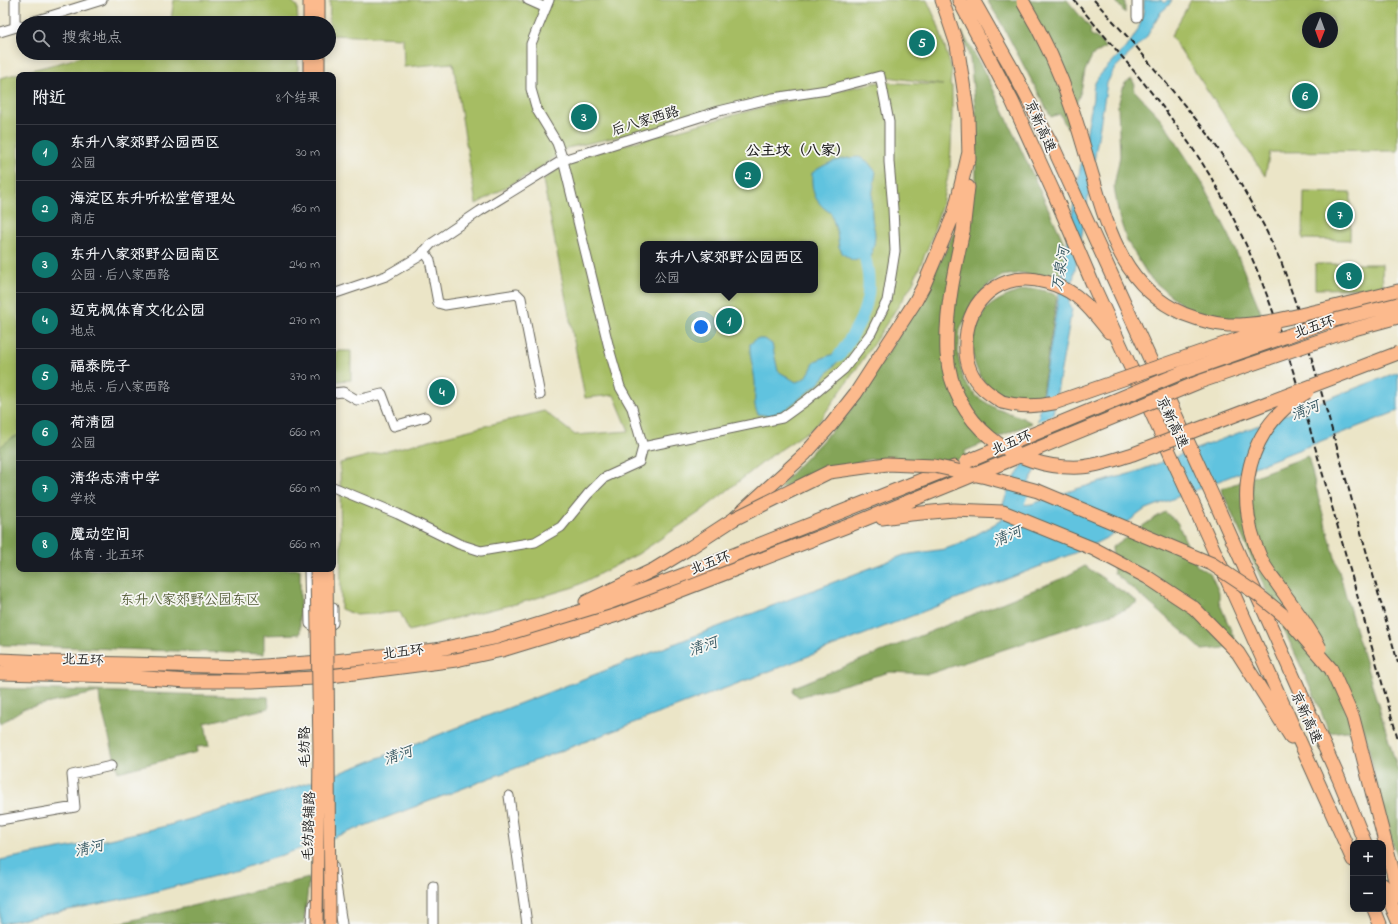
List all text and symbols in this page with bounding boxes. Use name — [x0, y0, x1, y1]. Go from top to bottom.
north arrow — [1302, 12, 1338, 48]
search box — [16, 16, 336, 60]
icon: search — [30, 27, 52, 49]
text: 搜索地点 — [62, 27, 122, 49]
pin: 5 — [909, 28, 935, 58]
pin: 6 — [1292, 81, 1318, 111]
text: 附近 — [32, 86, 66, 111]
text: 8个结果 — [276, 89, 320, 108]
street label: 京新高速 — [1019, 97, 1061, 156]
street label: 后八家西路 — [609, 101, 682, 142]
pin: 3 — [571, 102, 597, 132]
text: 东升八家郊野公园西区 — [70, 132, 220, 154]
district label: 公主坟（八家） — [745, 140, 851, 162]
text: 1 — [43, 143, 47, 162]
text: 30 m — [296, 143, 320, 162]
text: 公园 — [70, 154, 96, 173]
pin: 2 — [735, 160, 761, 190]
text: 海淀区东升听松堂管理处 — [70, 188, 235, 210]
text: 2 — [42, 199, 48, 218]
text: 160 m — [291, 199, 320, 218]
pin: 7 — [1327, 200, 1353, 230]
text: 商店 — [70, 210, 96, 229]
popup — [640, 241, 818, 293]
water label: 万泉河 — [1046, 242, 1076, 293]
text: 东升八家郊野公园南区 — [70, 244, 220, 266]
text: 东升八家郊野公园西区 — [654, 247, 804, 269]
text: 3 — [42, 255, 48, 274]
text: 240 m — [289, 255, 320, 274]
pin: 8 — [1336, 261, 1362, 291]
text: 公园 · 后八家西路 — [70, 266, 170, 285]
text: 公园 — [654, 269, 680, 288]
text: 迈克枫体育文化公园 — [70, 300, 205, 322]
pin: 1 — [716, 306, 742, 336]
text: 4 — [42, 311, 48, 330]
text: 270 m — [289, 311, 320, 330]
street label: 北五环 — [1291, 311, 1338, 344]
your location — [691, 317, 711, 337]
text: 地点 — [70, 322, 96, 341]
text: 福泰院子 — [70, 356, 130, 378]
text: 5 — [41, 367, 49, 386]
text: 370 m — [290, 367, 320, 386]
pin: 4 — [429, 377, 455, 407]
text: 地点 · 后八家西路 — [70, 378, 170, 397]
street label: 京新高速 — [1150, 393, 1193, 452]
water label: 清河 — [1287, 394, 1326, 427]
text: 荷清园 — [70, 412, 115, 434]
text: 6 — [42, 423, 48, 442]
text: 660 m — [290, 423, 320, 442]
street label: 北五环 — [988, 426, 1035, 461]
text: 公园 — [70, 434, 96, 453]
text: 清华志清中学 — [70, 468, 160, 490]
text: 7 — [42, 479, 48, 498]
text: 660 m — [290, 479, 320, 498]
text: 学校 — [70, 490, 96, 509]
water label: 清河 — [989, 520, 1028, 553]
text: 魔动空间 — [70, 524, 130, 546]
text: 8 — [43, 535, 47, 554]
text: 660 m — [290, 535, 320, 554]
text: 体育 · 北五环 — [70, 546, 144, 565]
street label: 北五环 — [687, 546, 734, 581]
park label: 东升八家郊野公园东区 — [120, 590, 260, 611]
water label: 清河 — [685, 630, 724, 662]
street label: 北五环 — [381, 640, 425, 665]
street label: 北五环 — [62, 649, 104, 672]
street label: 京新高速 — [1285, 688, 1327, 747]
street label: 毛纺路 — [295, 726, 316, 768]
water label: 清河 — [380, 739, 419, 771]
street label: 毛纺路辅路 — [298, 791, 321, 861]
water label: 清河 — [72, 834, 109, 863]
map controls — [1350, 840, 1386, 912]
button: + — [1350, 840, 1386, 876]
button: − — [1350, 876, 1386, 912]

